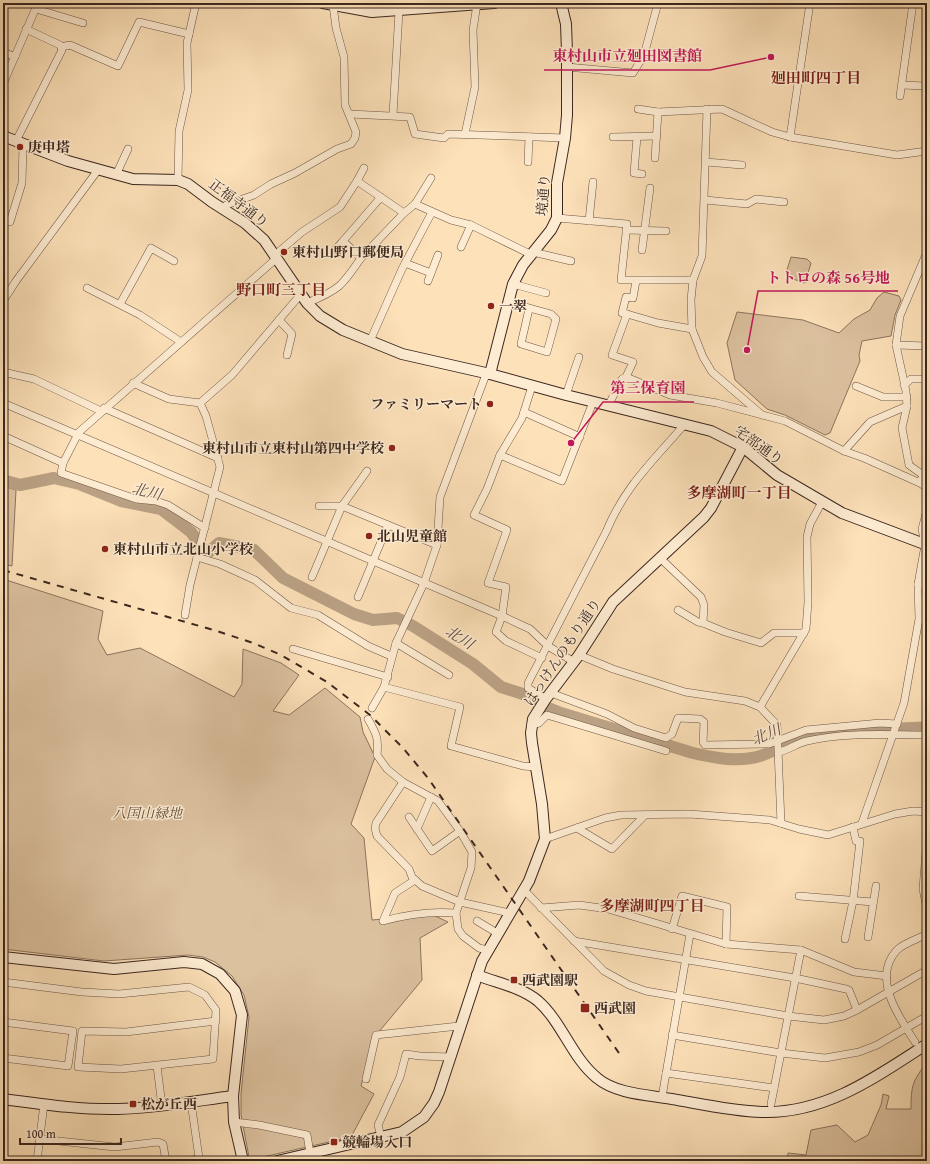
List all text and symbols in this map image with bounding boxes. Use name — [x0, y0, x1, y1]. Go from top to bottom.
callout: 東村山市立廻田図書館 — [544, 43, 710, 70]
text: 東村山市立廻田図書館 — [552, 45, 702, 66]
district label: 廻田町四丁目 — [771, 67, 861, 88]
place label: 庚申塔 — [28, 137, 70, 157]
marker: 庚申塔 — [15, 142, 25, 152]
street label: 境通り — [532, 173, 554, 217]
street label: 正福寺通り — [205, 174, 273, 232]
place label: 東村山野口郵便局 — [292, 242, 404, 262]
marker: 東村山野口郵便局 — [279, 247, 289, 257]
callout: トトロの森 56号地 — [758, 264, 898, 291]
text: トトロの森 56号地 — [766, 267, 890, 288]
district label: 野口町三丁目 — [236, 279, 326, 300]
place label: 一翠 — [499, 296, 527, 316]
marker: 一翠 — [486, 301, 496, 311]
callout: 第三保育園 — [603, 375, 694, 402]
text: 第三保育園 — [610, 377, 686, 398]
place label: ファミリーマート — [370, 394, 482, 414]
marker: ファミリーマート — [485, 399, 495, 409]
street label: 宅部通り — [730, 421, 788, 469]
place label: 東村山市立東村山第四中学校 — [202, 438, 384, 458]
marker: 東村山市立東村山第四中学校 — [387, 443, 397, 453]
water label: 北川 — [130, 477, 166, 505]
district label: 多摩湖町一丁目 — [686, 482, 792, 503]
place label: 北山児童館 — [377, 526, 447, 546]
marker: 北山児童館 — [364, 531, 374, 541]
place label: 東村山市立北山小学校 — [113, 539, 253, 559]
marker: 東村山市立北山小学校 — [100, 544, 110, 554]
street label: はっけんのもり通り — [518, 594, 606, 710]
water label: 北川 — [442, 620, 480, 655]
water label: 北川 — [748, 718, 786, 750]
park label: 八国山緑地 — [112, 803, 184, 823]
district label: 多摩湖町四丁目 — [599, 895, 705, 916]
place label: 西武園駅 — [522, 970, 578, 990]
marker: 西武園駅 — [509, 975, 519, 985]
place label: 西武園 — [594, 998, 636, 1018]
marker: 西武園 — [579, 1002, 591, 1014]
place label: 松が丘西 — [141, 1094, 197, 1114]
marker: 松が丘西 — [128, 1099, 138, 1109]
scale bar — [20, 1120, 121, 1146]
text: 100 m — [26, 1125, 56, 1142]
place label: 競輪場入口 — [342, 1132, 412, 1152]
marker: 競輪場入口 — [329, 1137, 339, 1147]

